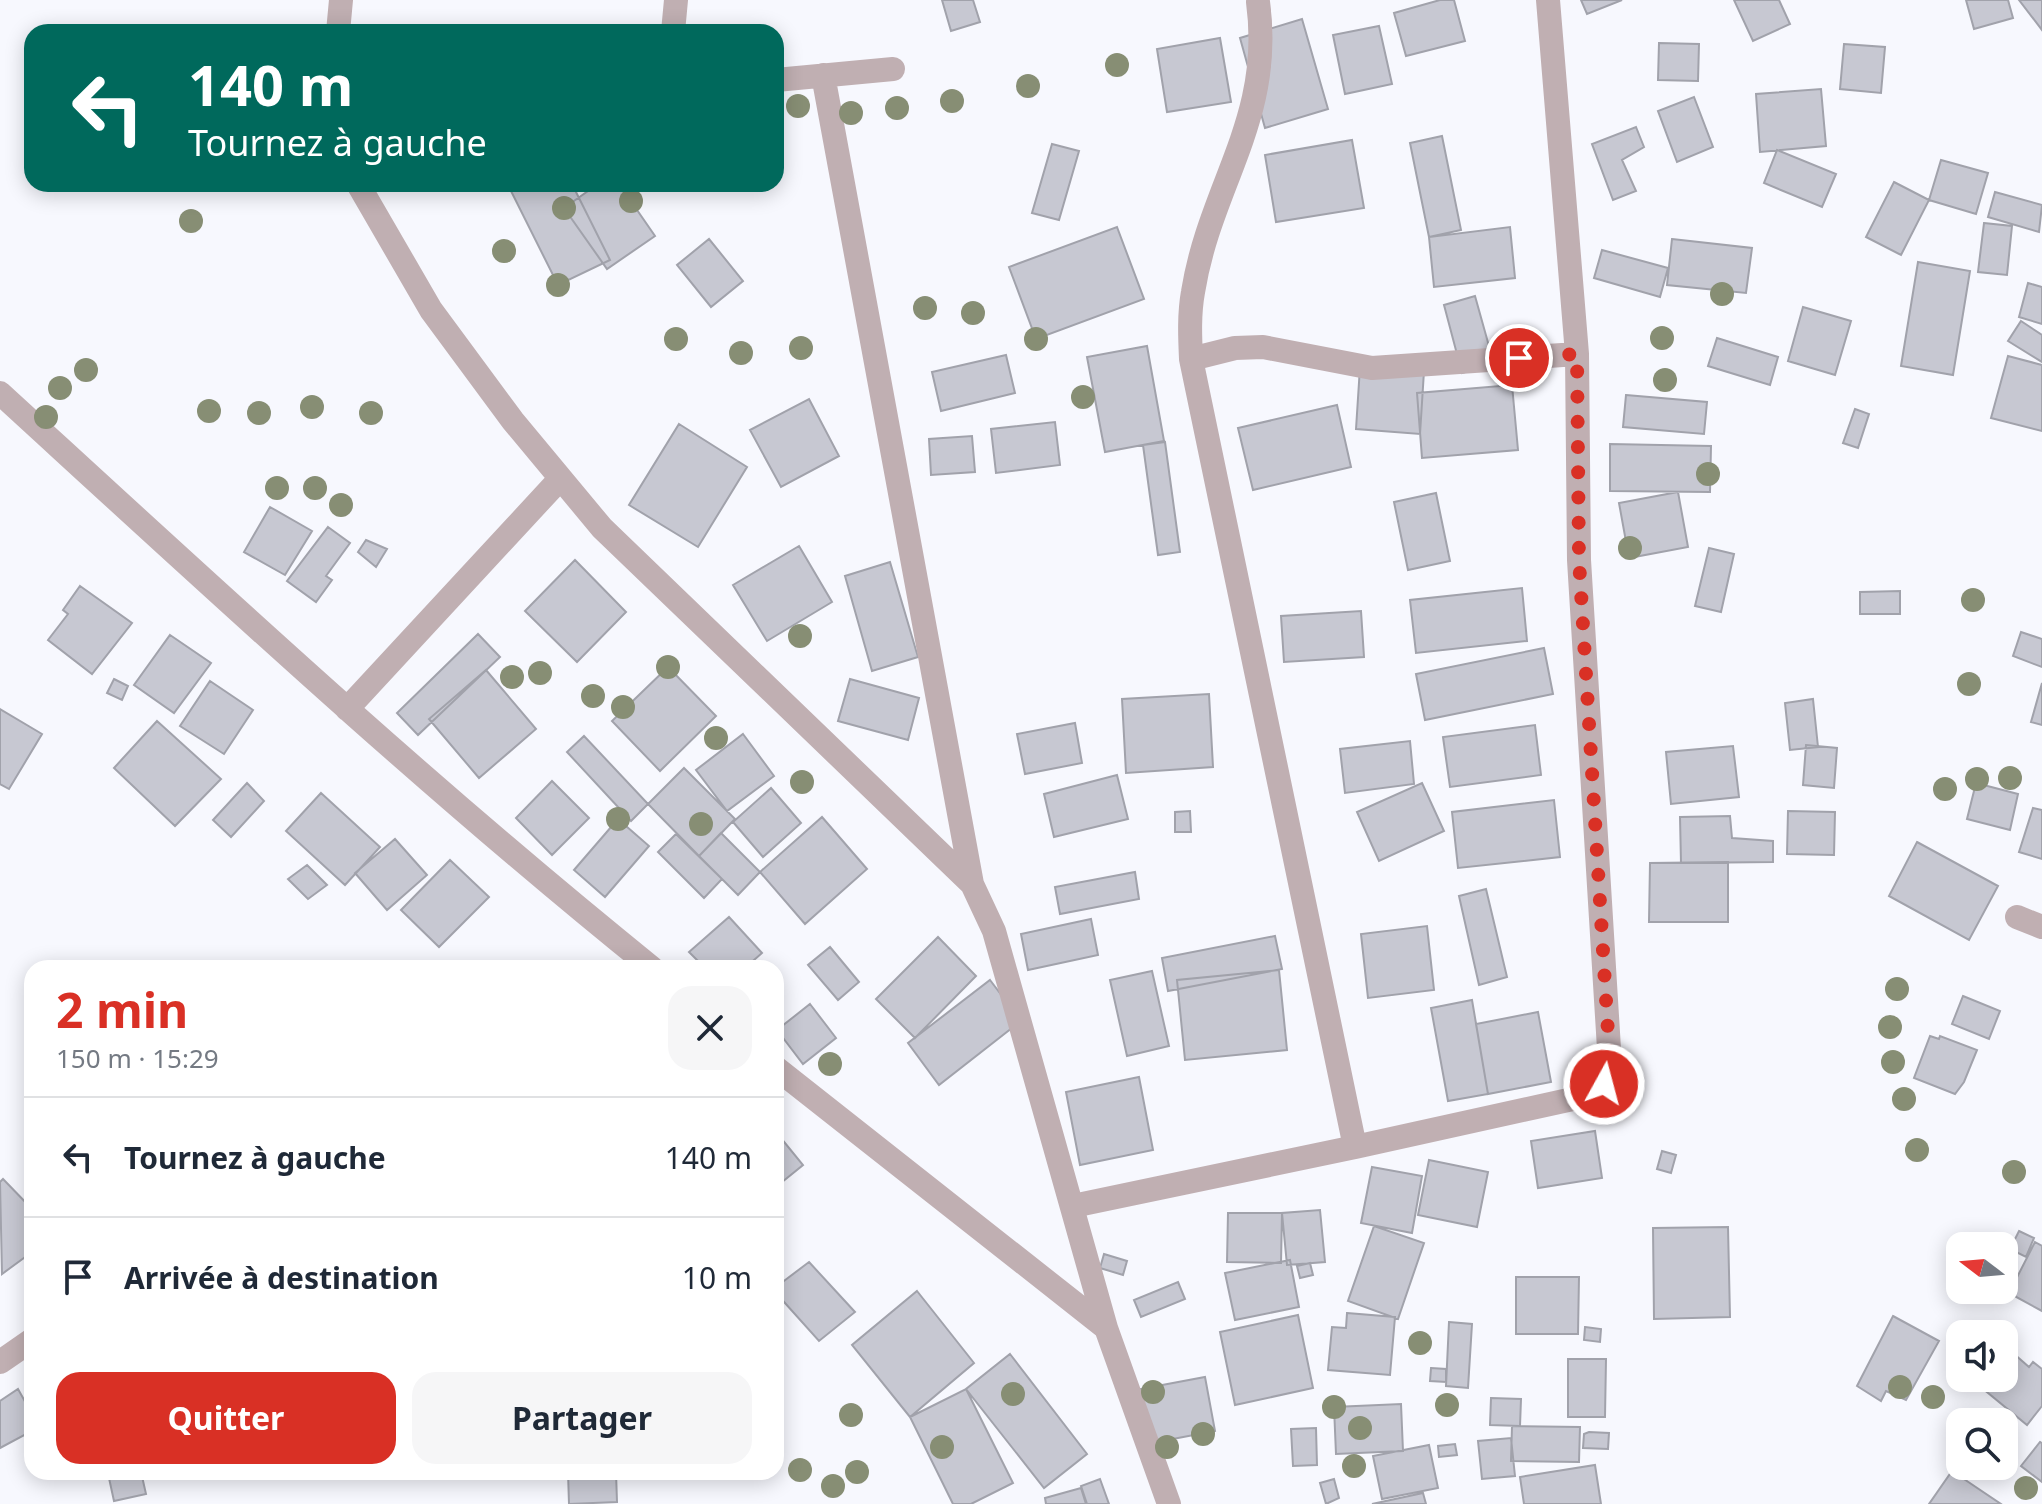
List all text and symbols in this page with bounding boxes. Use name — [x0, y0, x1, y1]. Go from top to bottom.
text: 140 m — [188, 46, 353, 122]
icon: left — [56, 56, 160, 160]
text: Tournez à gauche — [188, 118, 487, 167]
pin — [1485, 324, 1553, 392]
icon: arrive — [1497, 336, 1541, 380]
text: 2 min — [56, 977, 188, 1042]
button: close — [668, 986, 752, 1070]
text: 150 m · 15:29 — [56, 1040, 219, 1076]
position arrow — [1562, 1042, 1646, 1126]
icon: left — [56, 1135, 100, 1179]
text: Tournez à gauche — [124, 1137, 386, 1178]
text: 140 m — [665, 1137, 752, 1178]
north arrow — [1946, 1232, 2018, 1304]
map controls — [1946, 1232, 2018, 1480]
icon: arrive — [56, 1255, 100, 1299]
text: Arrivée à destination — [124, 1257, 439, 1298]
text: 10 m — [682, 1257, 752, 1298]
button: sound — [1946, 1320, 2018, 1392]
button: Quitter — [56, 1372, 396, 1464]
button: Partager — [412, 1372, 752, 1464]
button: search — [1946, 1408, 2018, 1480]

